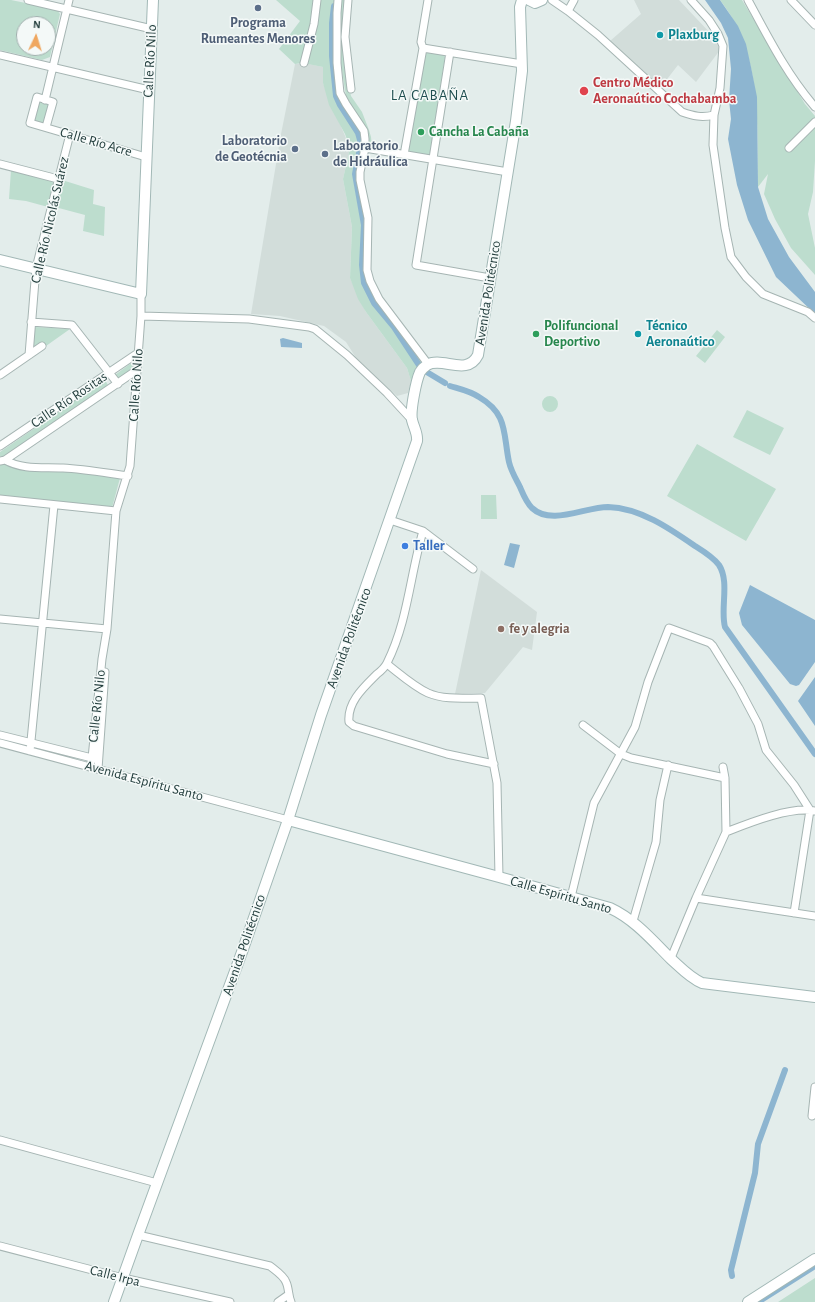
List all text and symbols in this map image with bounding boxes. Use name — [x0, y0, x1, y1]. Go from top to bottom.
marker: Programa Rumeantes Menores — [253, 3, 263, 13]
place label: Programa Rumeantes Menores — [201, 15, 315, 48]
north arrow — [16, 16, 56, 56]
text: N — [33, 19, 41, 30]
street label: Calle Río Nilo — [140, 24, 160, 98]
place label: Plaxburg — [668, 27, 719, 43]
marker: Plaxburg — [655, 30, 665, 40]
place label: Centro Médico Aeronaútico Cochabamba — [593, 75, 737, 108]
marker: Centro Médico Aeronaútico Cochabamba — [578, 85, 590, 97]
district label: LA CABAÑA — [391, 86, 469, 104]
street label: Calle Río Acre — [58, 124, 134, 160]
place label: Cancha La Cabaña — [429, 124, 529, 140]
marker: Cancha La Cabaña — [416, 127, 426, 137]
place label: Laboratorio de Geotécnia — [215, 133, 287, 166]
place label: Laboratorio de Hidráulica — [333, 138, 408, 170]
marker: Laboratorio de Geotécnia — [290, 144, 300, 154]
marker: Laboratorio de Hidráulica — [320, 149, 330, 159]
street label: Calle Río Nicolás Suárez — [27, 155, 73, 285]
street label: Avenida Politécnico — [471, 239, 505, 347]
place label: Polifuncional Deportivo — [544, 318, 618, 350]
place label: Técnico Aeronaútico — [646, 318, 715, 350]
marker: Polifuncional Deportivo — [531, 329, 541, 339]
marker: Técnico Aeronaútico — [633, 329, 643, 339]
street label: Calle Río Nilo — [125, 348, 147, 422]
street label: Calle Río Rositas — [28, 368, 110, 432]
place label: Taller — [413, 538, 445, 554]
marker: Taller — [400, 541, 410, 551]
street label: Avenida Politécnico — [323, 585, 375, 691]
place label: fe y alegria — [509, 621, 570, 637]
marker: fe y alegria — [496, 624, 506, 634]
street label: Calle Río Nilo — [85, 669, 109, 743]
street label: Avenida Espíritu Santo — [83, 757, 205, 805]
street label: Calle Espíritu Santo — [508, 872, 614, 918]
street label: Avenida Politécnico — [219, 892, 269, 998]
street label: Calle Irpa — [88, 1262, 142, 1290]

